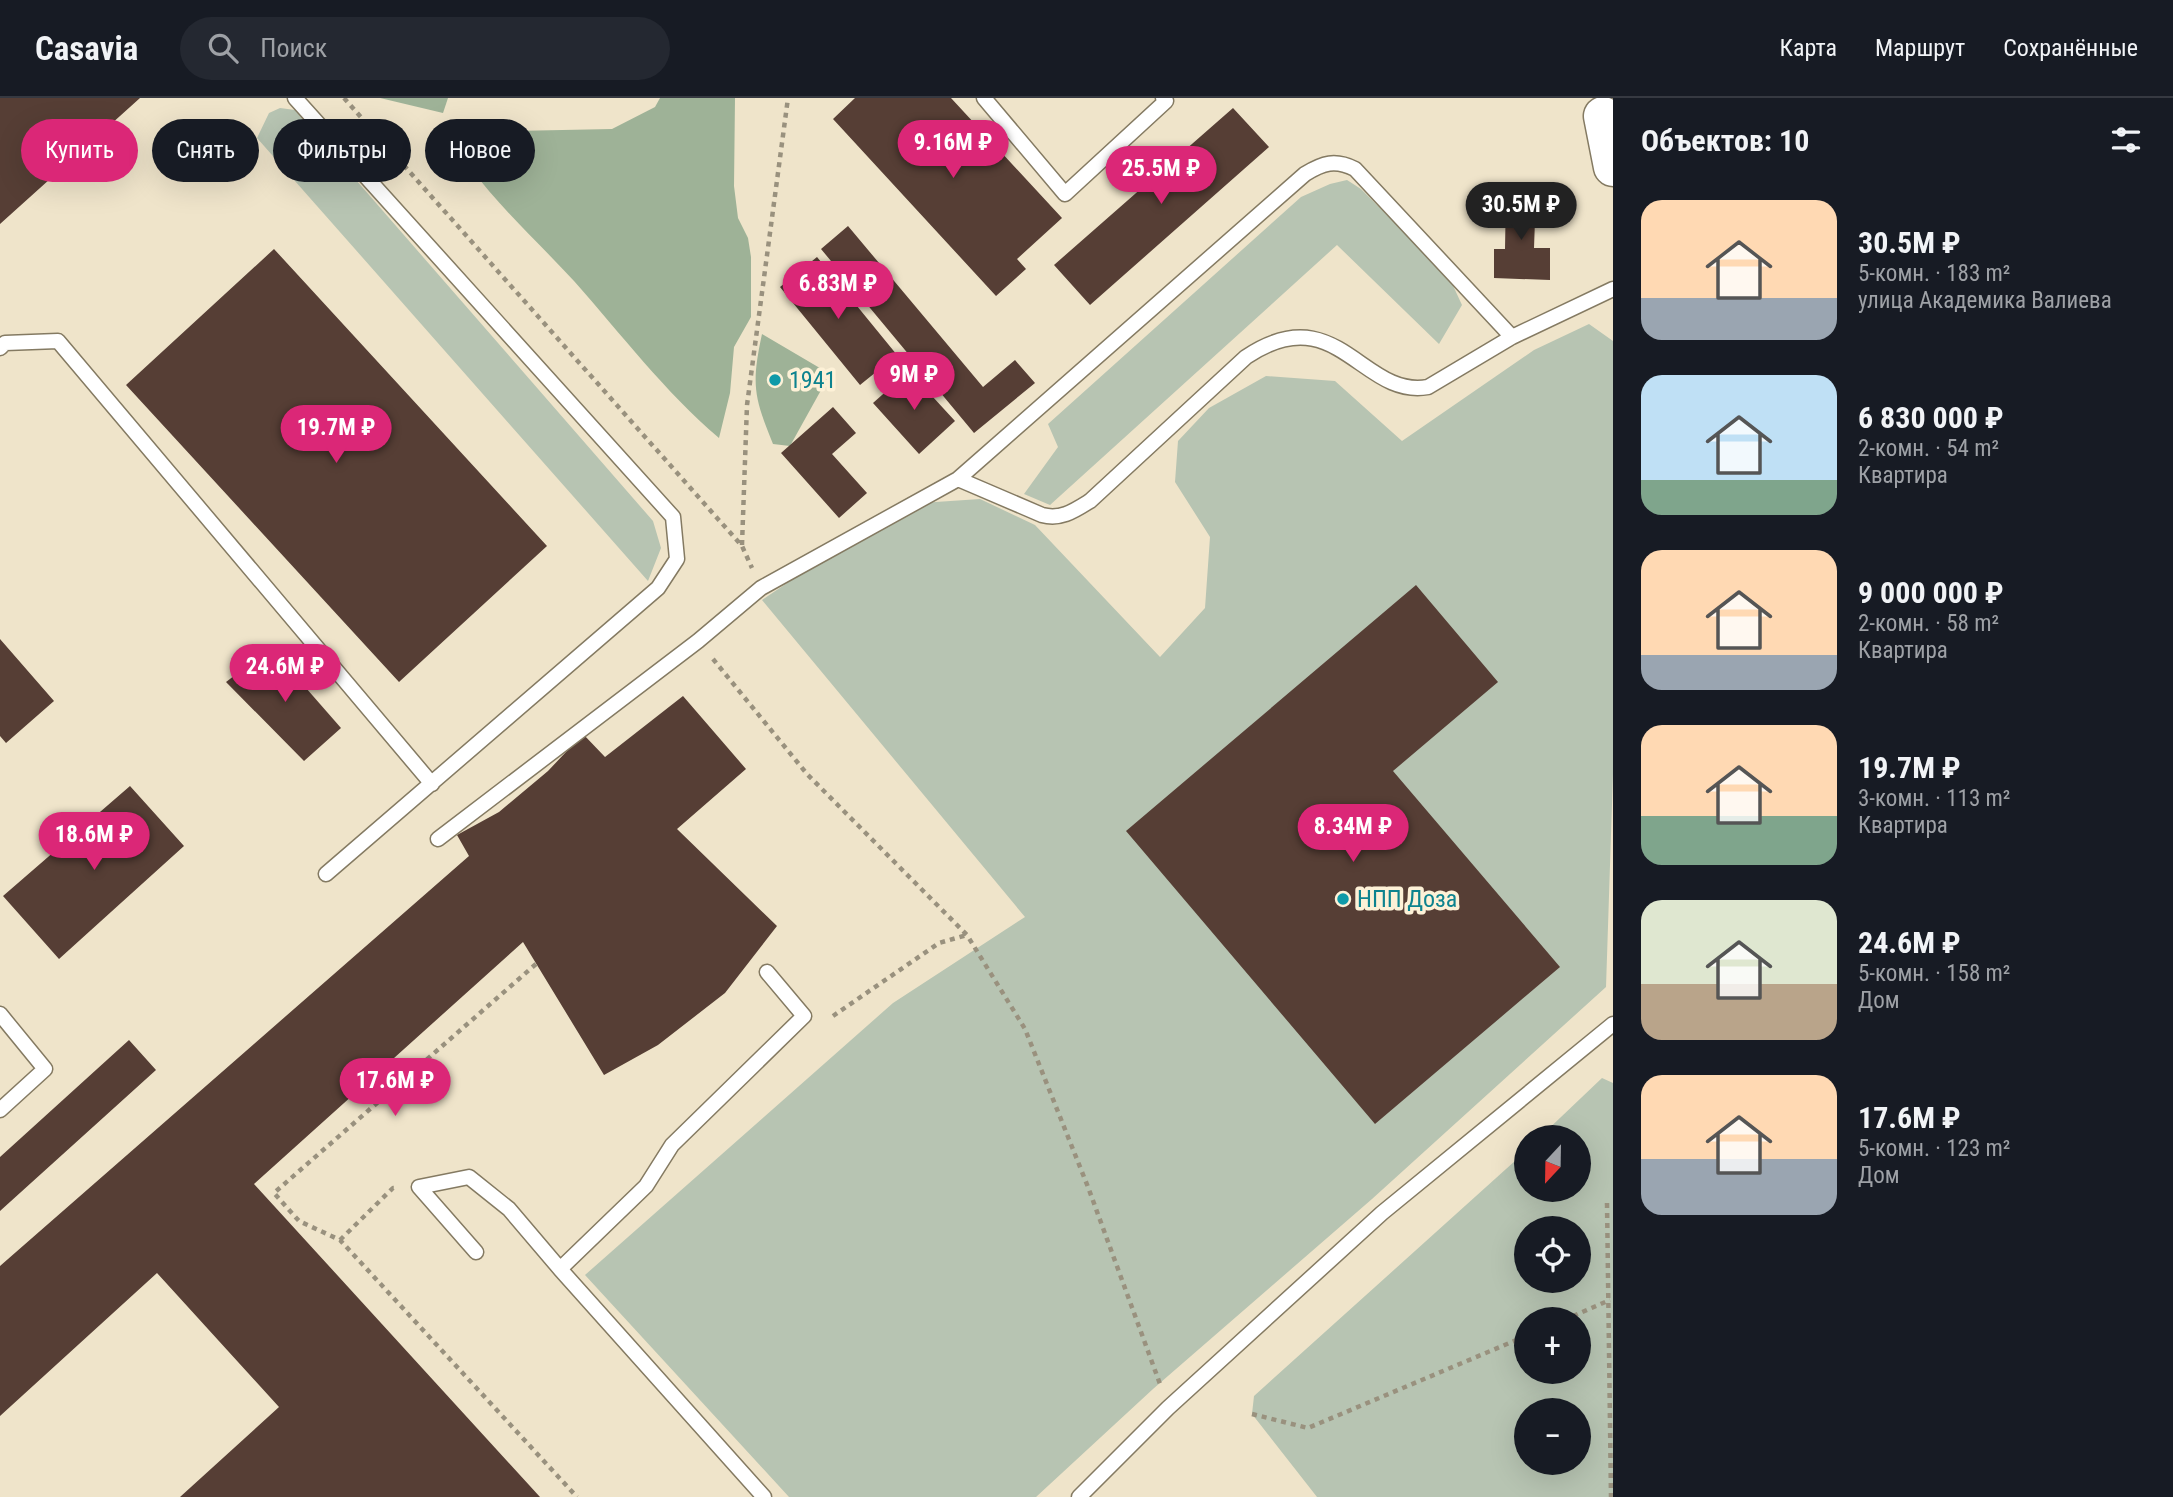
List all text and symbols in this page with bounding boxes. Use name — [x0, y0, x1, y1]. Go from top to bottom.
search box — [180, 17, 670, 80]
text: Casavia — [35, 29, 138, 68]
icon: search — [204, 29, 242, 67]
text: Поиск — [260, 33, 327, 63]
text: Карта — [1780, 34, 1837, 62]
text: Маршрут — [1875, 34, 1965, 62]
text: Сохранённые — [2003, 34, 2138, 62]
chip: Купить — [21, 119, 138, 182]
chip: Снять — [152, 119, 259, 182]
chip: Фильтры — [273, 119, 411, 182]
chip: Новое — [425, 119, 535, 182]
pin: 9.16M ₽ — [888, 120, 1018, 180]
icon: filters — [2107, 121, 2145, 159]
text: Объектов: 10 — [1641, 123, 1809, 158]
text: 9.16M ₽ — [914, 129, 992, 156]
pin: 25.5M ₽ — [1096, 146, 1226, 206]
text: 25.5M ₽ — [1122, 155, 1200, 182]
pin: 30.5M ₽ — [1456, 183, 1586, 242]
text: 30.5M ₽ — [1482, 191, 1560, 218]
text: 30.5M ₽ — [1858, 225, 1961, 260]
icon: home — [1697, 228, 1781, 312]
text: 5-комн. · 183 m² — [1858, 260, 2010, 287]
pin: 6.83M ₽ — [773, 262, 903, 321]
text: 6.83M ₽ — [799, 270, 877, 297]
text: улица Академика Валиева — [1858, 287, 2112, 314]
pin: 9M ₽ — [873, 352, 955, 412]
text: 9M ₽ — [890, 361, 938, 388]
place label: 1941 — [789, 366, 836, 394]
marker: 1941 — [767, 372, 783, 388]
text: 6 830 000 ₽ — [1858, 400, 2004, 435]
icon: home — [1697, 403, 1781, 487]
pin: 19.7M ₽ — [271, 406, 401, 465]
text: 19.7M ₽ — [297, 414, 375, 441]
text: 2-комн. · 54 m² — [1858, 435, 1999, 462]
text: Квартира — [1858, 462, 1948, 489]
text: 9 000 000 ₽ — [1858, 575, 2004, 610]
icon: home — [1697, 578, 1781, 662]
text: 2-комн. · 58 m² — [1858, 610, 1999, 637]
text: Квартира — [1858, 637, 1948, 664]
pin: 24.6M ₽ — [220, 644, 350, 704]
text: 24.6M ₽ — [246, 653, 324, 680]
text: 19.7M ₽ — [1858, 750, 1961, 785]
icon: home — [1697, 753, 1781, 837]
text: 3-комн. · 113 m² — [1858, 785, 2010, 812]
pin: 8.34M ₽ — [1288, 804, 1418, 864]
pin: 18.6M ₽ — [29, 812, 159, 872]
text: Квартира — [1858, 812, 1948, 839]
text: 8.34M ₽ — [1314, 813, 1392, 840]
text: 18.6M ₽ — [55, 821, 133, 848]
place label: НПП Доза — [1357, 885, 1457, 913]
marker: НПП Доза — [1335, 891, 1351, 907]
text: 24.6M ₽ — [1858, 925, 1961, 960]
icon: home — [1697, 928, 1781, 1012]
text: 5-комн. · 158 m² — [1858, 960, 2010, 987]
text: Дом — [1858, 987, 1900, 1014]
pin: 17.6M ₽ — [330, 1058, 460, 1118]
text: 17.6M ₽ — [356, 1067, 434, 1094]
text: 17.6M ₽ — [1858, 1100, 1961, 1135]
icon: home — [1697, 1103, 1781, 1187]
north arrow — [1514, 1125, 1591, 1202]
map controls — [1514, 1125, 1591, 1475]
text: 5-комн. · 123 m² — [1858, 1135, 2010, 1162]
text: Дом — [1858, 1162, 1900, 1189]
button: locate — [1514, 1216, 1591, 1293]
button: + — [1514, 1307, 1591, 1384]
button: − — [1514, 1398, 1591, 1475]

